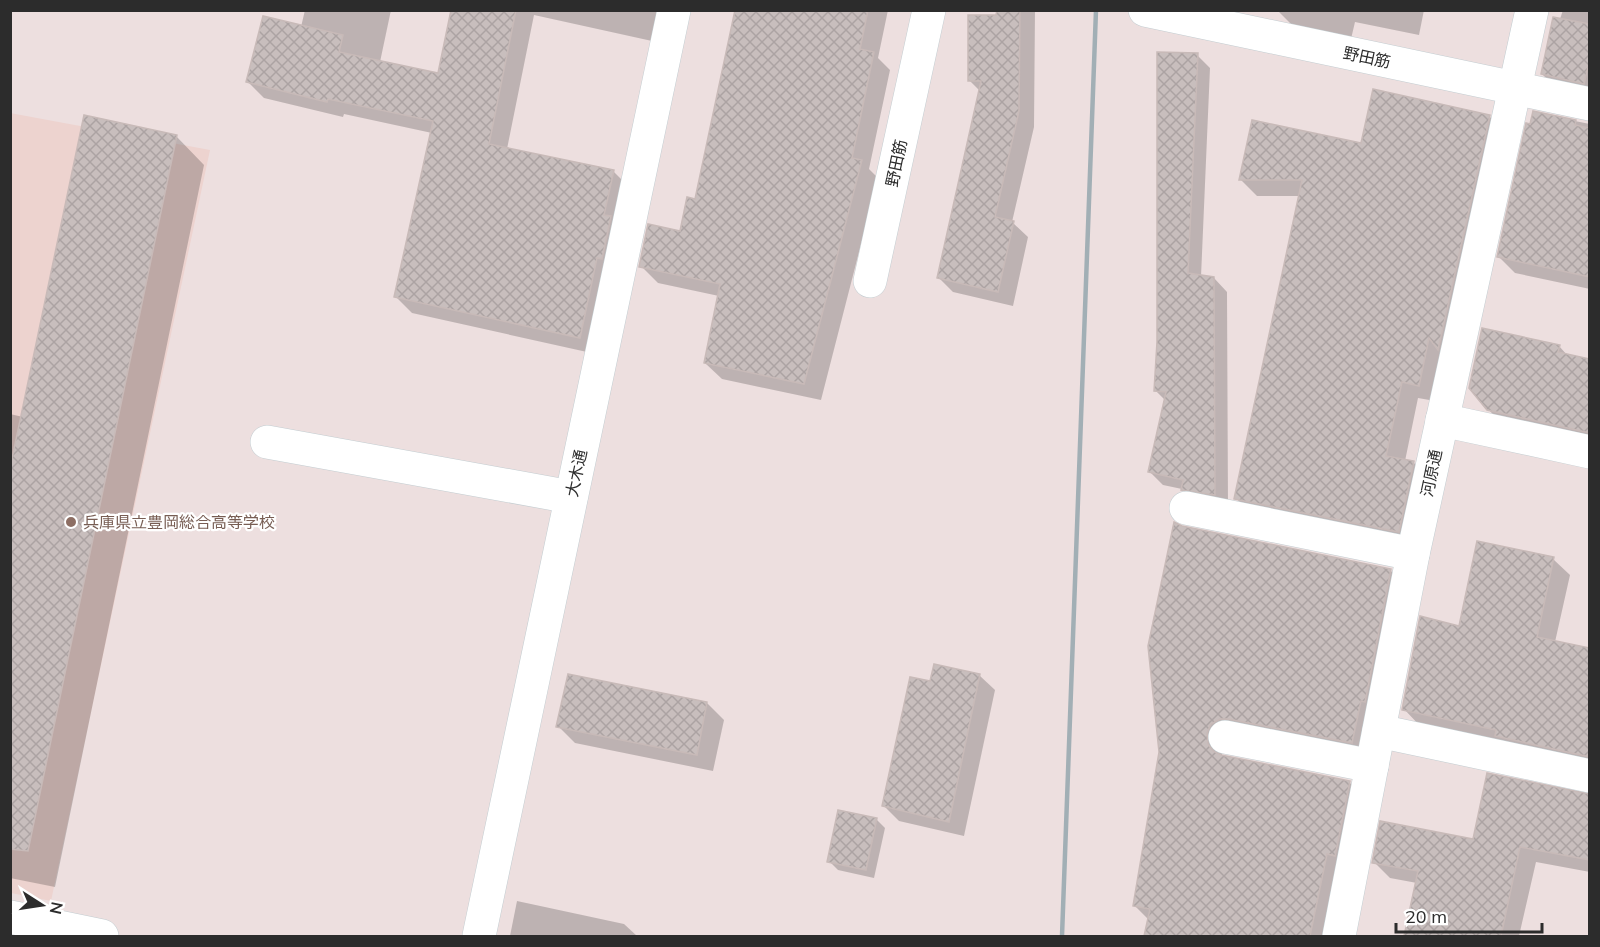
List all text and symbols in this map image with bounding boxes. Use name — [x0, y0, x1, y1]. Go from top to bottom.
street label: 野田筋 — [1341, 42, 1393, 72]
street label: 野田筋 — [881, 137, 911, 189]
street label: 大木通 — [561, 447, 591, 499]
street label: 河原通 — [1416, 447, 1446, 499]
place label: 兵庫県立豊岡総合高等学校 — [83, 512, 275, 532]
marker: 兵庫県立豊岡総合高等学校 — [64, 515, 78, 529]
north arrow — [12, 875, 72, 935]
scale bar — [1396, 896, 1542, 934]
text: N — [46, 900, 68, 916]
text: 20 m — [1405, 905, 1447, 928]

